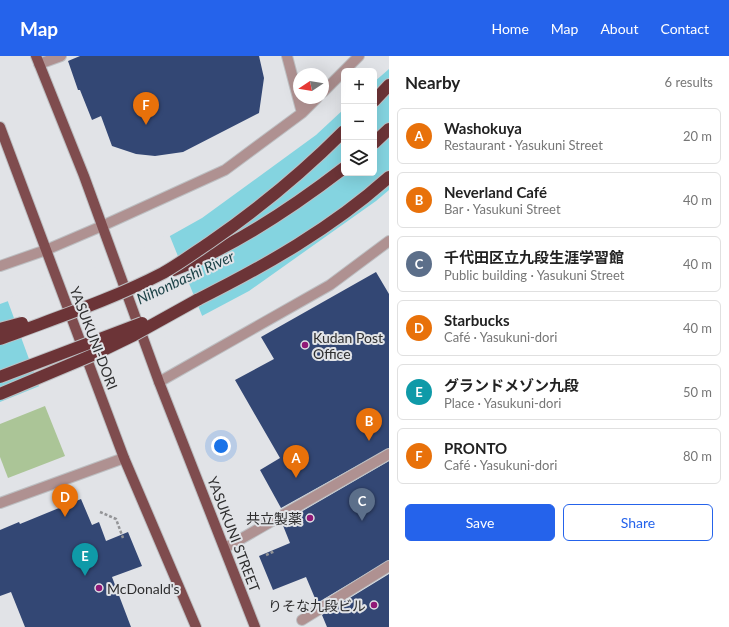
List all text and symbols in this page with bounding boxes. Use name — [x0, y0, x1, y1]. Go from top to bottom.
text: Map — [20, 17, 58, 40]
text: Home — [491, 20, 529, 37]
text: Map — [551, 20, 578, 37]
text: About — [600, 20, 638, 37]
text: Contact — [660, 20, 709, 37]
north arrow — [293, 68, 329, 104]
map controls — [341, 68, 377, 176]
button: + — [341, 68, 377, 104]
text: Nearby — [405, 72, 460, 93]
text: 6 results — [665, 74, 713, 90]
pin: F — [133, 92, 159, 125]
button: − — [341, 104, 377, 140]
text: Washokuya — [444, 119, 522, 137]
text: A — [414, 128, 424, 144]
text: 20 m — [683, 128, 712, 144]
text: Restaurant · Yasukuni Street — [444, 137, 603, 153]
button: layers — [341, 140, 377, 176]
text: Neverland Café — [444, 183, 547, 201]
text: B — [415, 192, 423, 208]
text: 40 m — [683, 192, 712, 208]
text: Bar · Yasukuni Street — [444, 201, 561, 217]
water label: Nihonbashi River — [133, 246, 237, 307]
text: 千代田区立九段生涯学習館 — [444, 248, 624, 266]
text: C — [415, 256, 423, 272]
text: 40 m — [683, 256, 712, 272]
text: Public building · Yasukuni Street — [444, 267, 624, 283]
street label: YASUKUNI-DORI — [67, 284, 121, 392]
text: Starbucks — [444, 311, 510, 329]
text: D — [414, 320, 424, 336]
text: 40 m — [683, 320, 712, 336]
place label: Kudan Post Office — [313, 329, 383, 362]
text: Café · Yasukuni-dori — [444, 329, 557, 345]
marker: Kudan Post Office — [300, 340, 310, 350]
text: グランドメゾン九段 — [444, 376, 579, 394]
text: E — [415, 384, 423, 400]
text: 50 m — [683, 384, 712, 400]
text: Place · Yasukuni-dori — [444, 395, 561, 411]
pin: B — [356, 408, 382, 441]
your location — [211, 436, 231, 456]
text: PRONTO — [444, 439, 507, 457]
pin: A — [283, 445, 309, 478]
text: F — [415, 448, 423, 464]
text: 80 m — [683, 448, 712, 464]
text: Café · Yasukuni-dori — [444, 457, 557, 473]
street label: YASUKUNI STREET — [204, 474, 264, 595]
pin: D — [52, 484, 78, 517]
pin: C — [349, 488, 375, 521]
button: Save — [405, 504, 555, 541]
button: Share — [563, 504, 713, 541]
place label: 共立製薬 — [246, 510, 302, 527]
marker: 共立製薬 — [305, 513, 315, 523]
pin: E — [72, 543, 98, 576]
place label: McDonald's — [107, 580, 180, 597]
marker: McDonald's — [94, 583, 104, 593]
place label: りそな九段ビル — [268, 597, 366, 614]
marker: りそな九段ビル — [369, 600, 379, 610]

